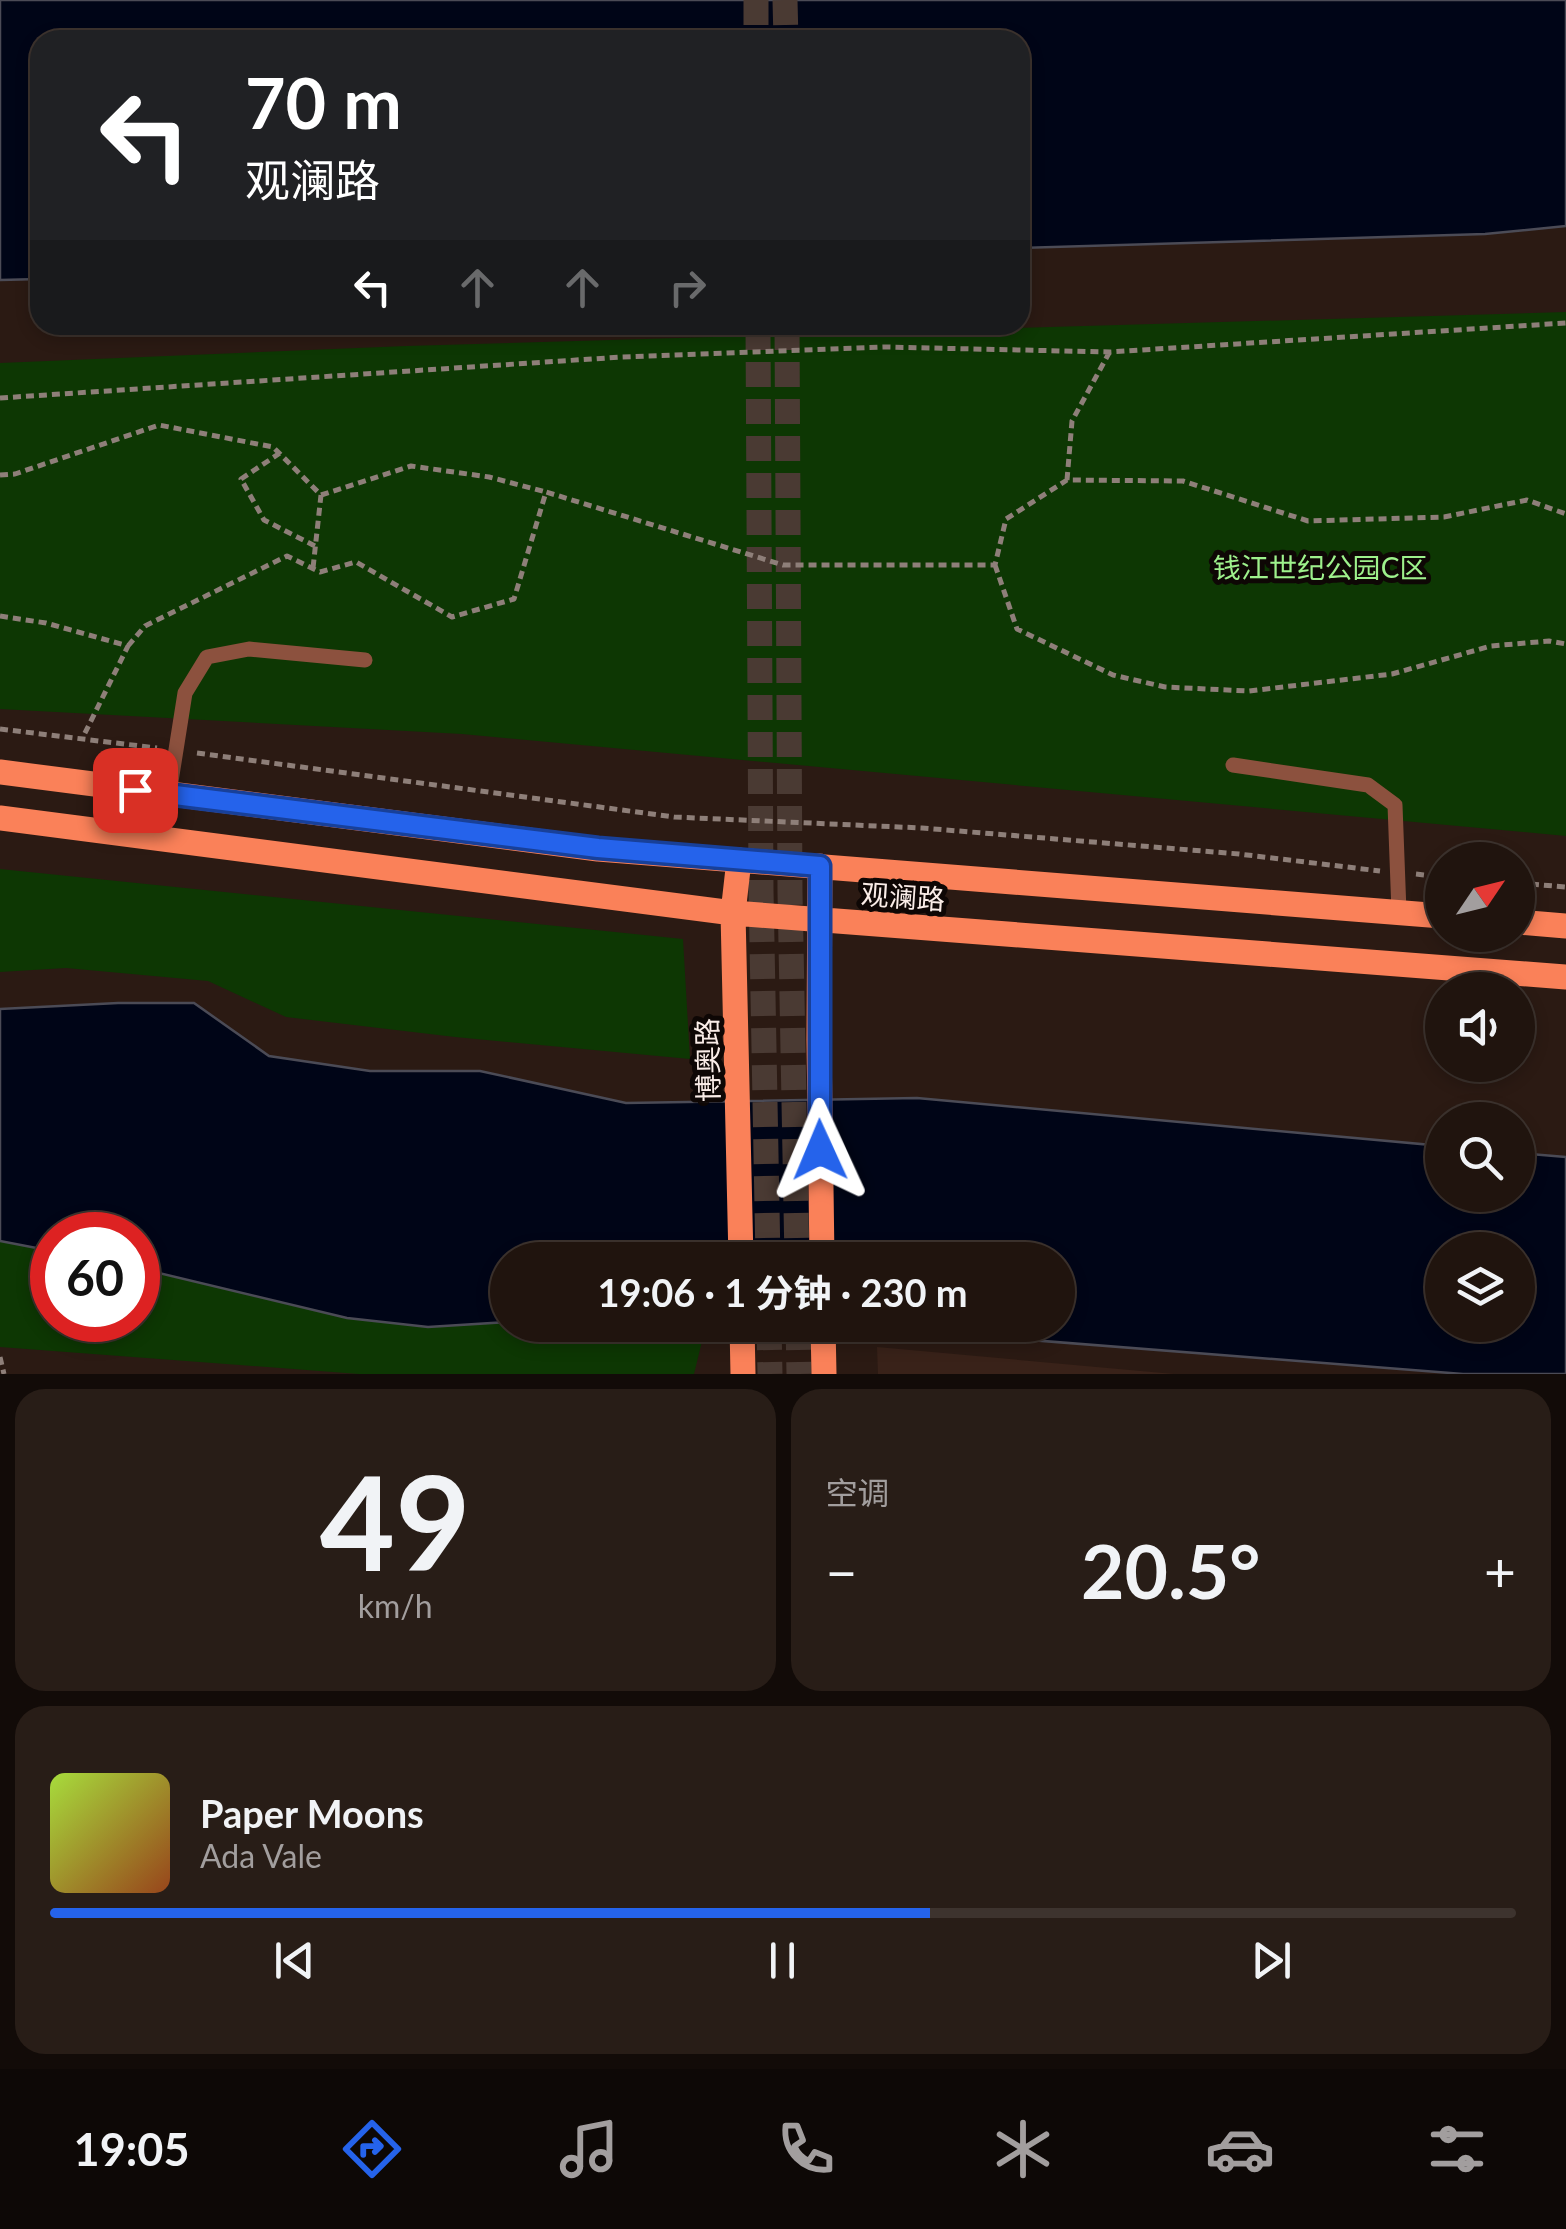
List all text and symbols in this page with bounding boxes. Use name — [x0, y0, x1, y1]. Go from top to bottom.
text: 70 m — [245, 60, 402, 144]
icon: left — [80, 70, 210, 200]
text: 观澜路 — [245, 153, 380, 207]
icon: left — [345, 260, 400, 315]
icon: ahead — [450, 260, 505, 315]
icon: ahead — [555, 260, 610, 315]
icon: right — [660, 260, 715, 315]
park label: 钱江世纪公园C区 — [1213, 550, 1427, 584]
pin — [93, 748, 178, 833]
icon: arrive — [108, 763, 163, 818]
north arrow — [1425, 842, 1535, 952]
map controls — [1425, 842, 1535, 1342]
street label: 观澜路 — [860, 876, 946, 916]
button: sound — [1425, 972, 1535, 1082]
street label: 博奥路 — [689, 1018, 725, 1102]
position arrow — [768, 1098, 872, 1202]
button: search — [1425, 1102, 1535, 1212]
speed limit sign: 60 — [30, 1212, 160, 1342]
button: layers — [1425, 1232, 1535, 1342]
text: 19:06 · 1 分钟 · 230 m — [597, 1269, 968, 1315]
text: 49 — [320, 1443, 471, 1599]
text: 空调 — [826, 1473, 890, 1512]
text: 20.5° — [1081, 1525, 1260, 1615]
text: − — [826, 1538, 857, 1604]
text: + — [1484, 1538, 1516, 1604]
text: km/h — [358, 1586, 433, 1625]
text: Paper Moons — [200, 1790, 424, 1836]
text: Ada Vale — [200, 1836, 322, 1875]
icon: previous — [267, 1933, 322, 1988]
icon: pause — [755, 1933, 810, 1988]
icon: next — [1244, 1933, 1299, 1988]
icon: directions — [337, 2114, 407, 2184]
icon: music — [554, 2114, 624, 2184]
icon: phone — [771, 2114, 841, 2184]
icon: climate — [988, 2114, 1058, 2184]
icon: car — [1205, 2114, 1275, 2184]
icon: filters — [1422, 2114, 1492, 2184]
text: 19:05 — [74, 2122, 190, 2176]

